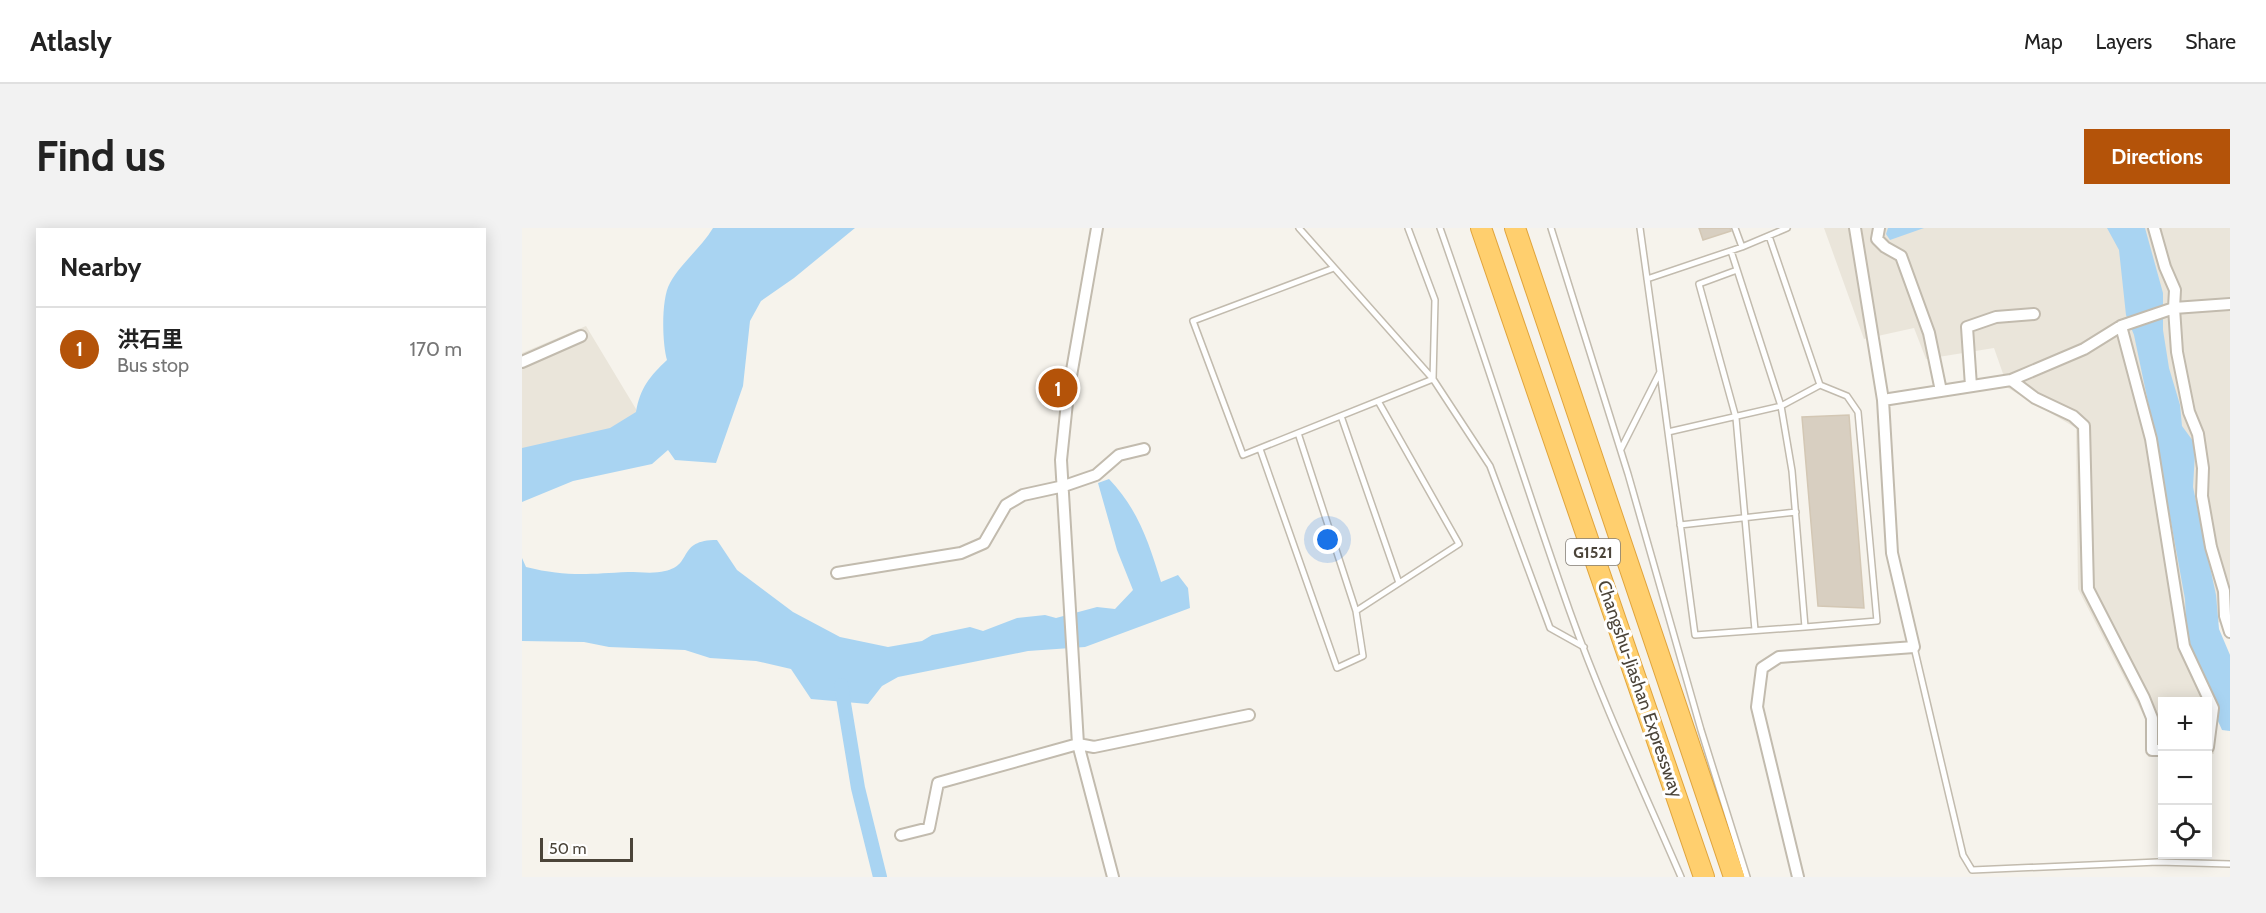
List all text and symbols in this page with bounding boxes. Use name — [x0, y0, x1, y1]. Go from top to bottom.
text: Atlasly — [30, 24, 112, 58]
text: Map — [2024, 29, 2063, 54]
text: Layers — [2096, 29, 2152, 54]
text: Share — [2185, 29, 2236, 54]
button: Directions — [2084, 129, 2230, 184]
text: Find us — [36, 130, 165, 182]
text: Nearby — [60, 251, 141, 283]
text: 洪石里 — [117, 326, 183, 353]
text: 1 — [76, 337, 83, 361]
text: 170 m — [410, 337, 462, 361]
text: Bus stop — [117, 353, 189, 377]
pin: 1 — [1038, 366, 1078, 410]
your location — [1313, 525, 1342, 554]
road number: G1521 — [1566, 539, 1620, 565]
street label: Changshu-Jiashan Expressway — [1592, 578, 1688, 800]
map controls — [2158, 697, 2212, 859]
button: + — [2158, 697, 2212, 751]
button: − — [2158, 751, 2212, 805]
button: locate — [2158, 805, 2212, 859]
scale bar — [540, 835, 633, 862]
text: 50 m — [549, 839, 586, 858]

